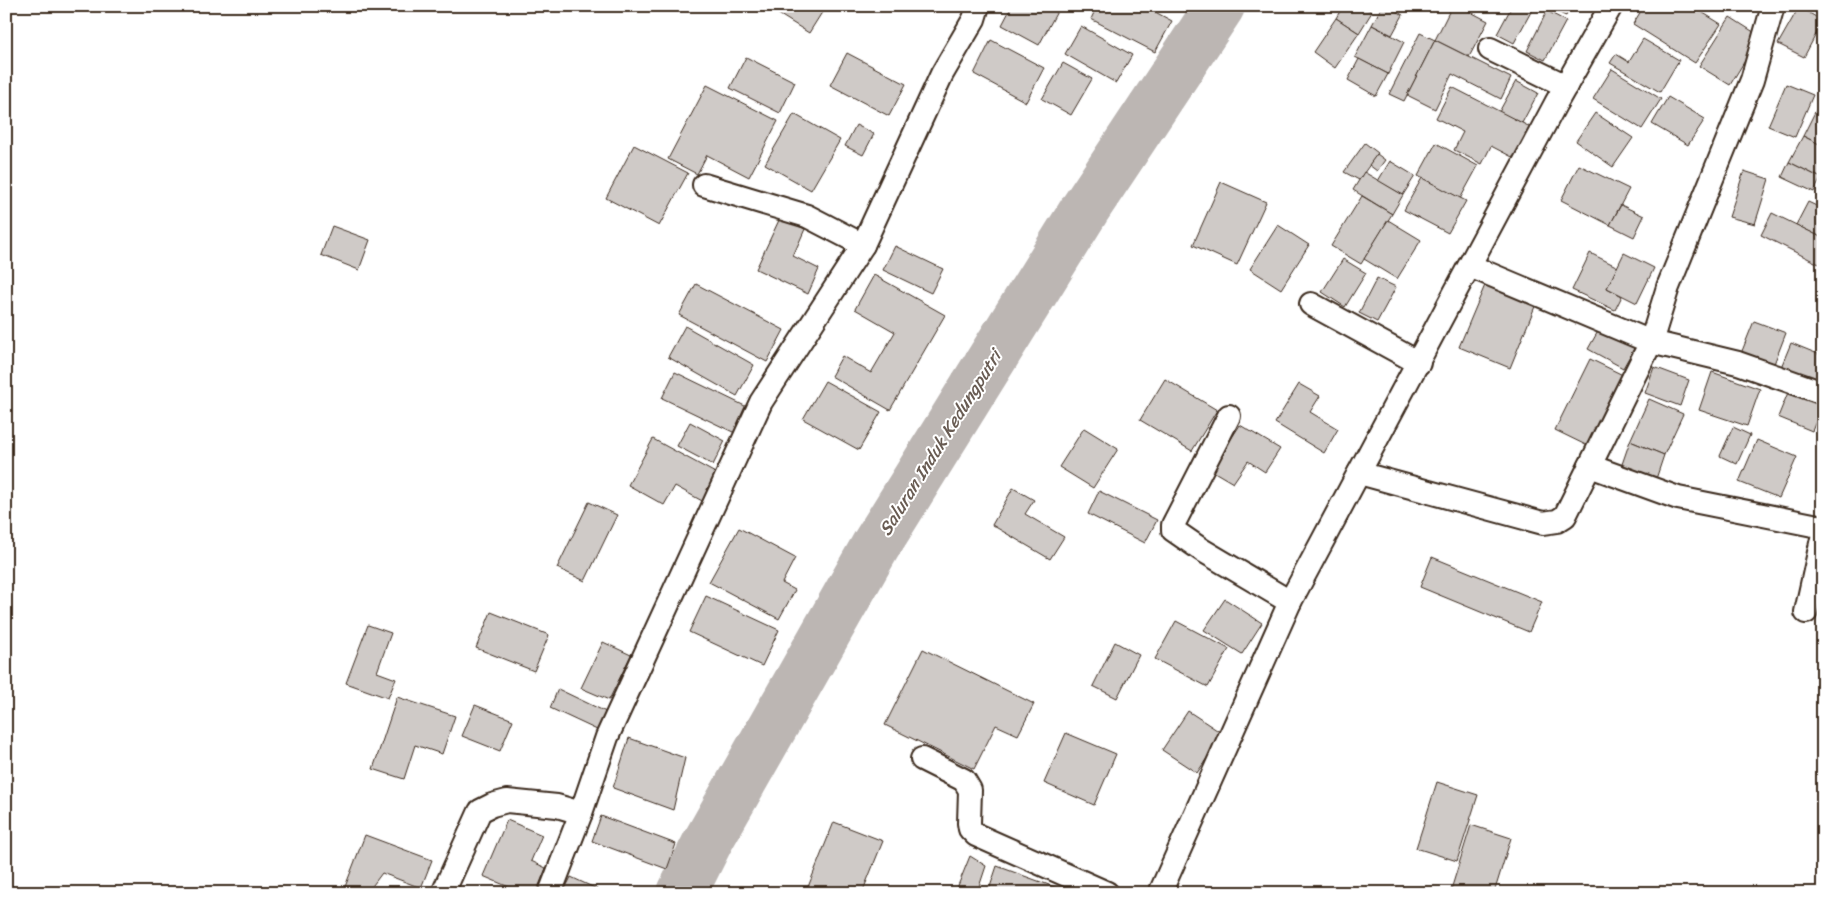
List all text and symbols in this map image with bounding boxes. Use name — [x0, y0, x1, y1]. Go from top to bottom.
water label: Saluran Induk Kedungputri — [870, 341, 1012, 542]

